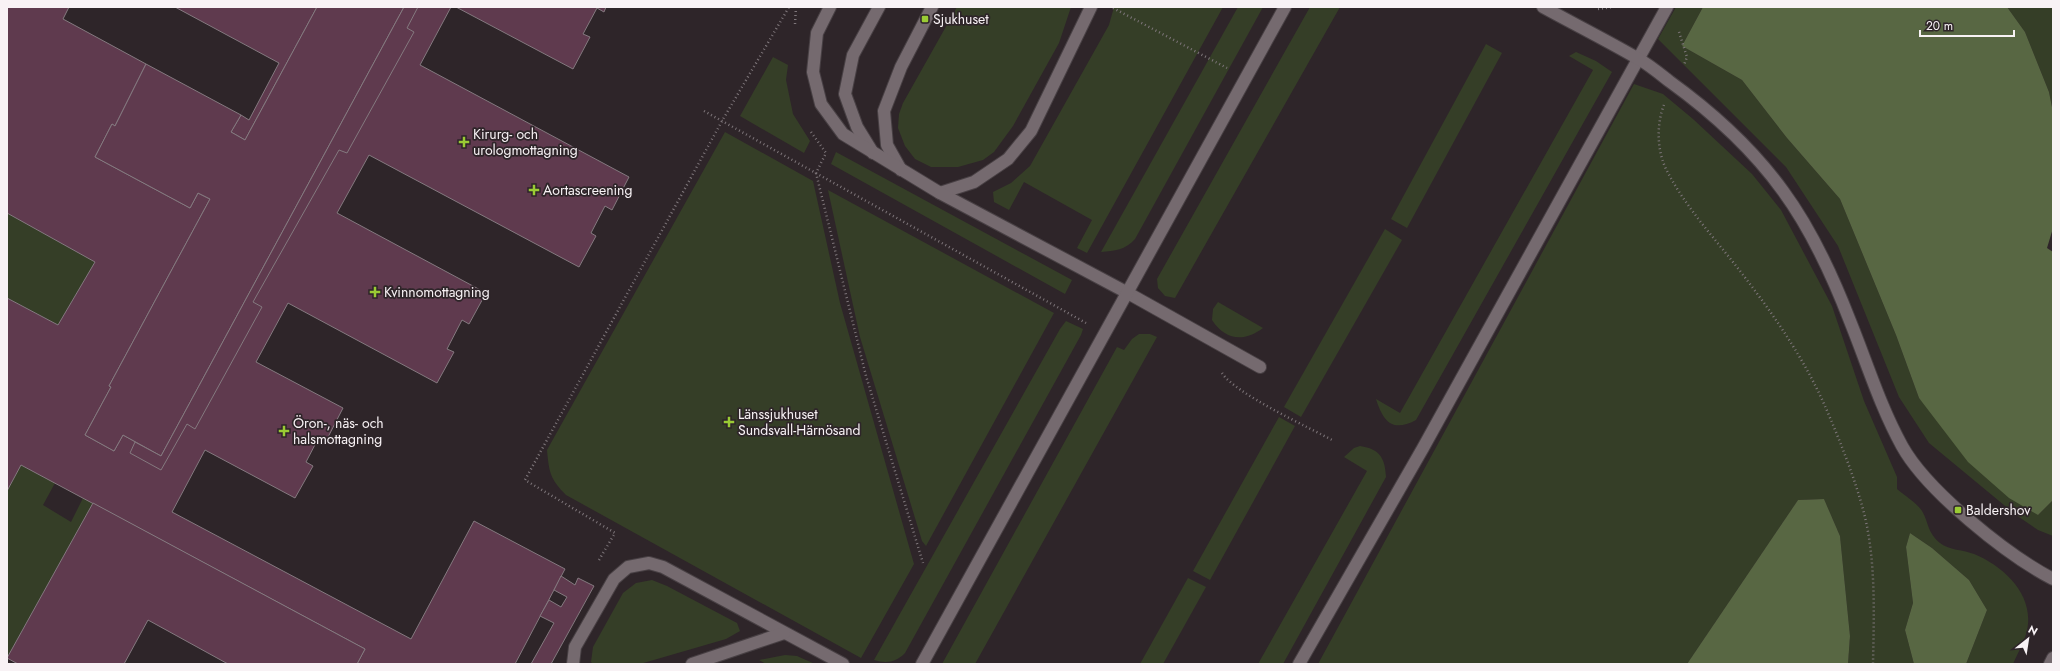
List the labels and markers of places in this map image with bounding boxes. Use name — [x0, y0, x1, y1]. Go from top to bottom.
place label: Sjukhuset — [933, 9, 989, 29]
marker: Sjukhuset — [920, 14, 930, 24]
place label: Kirurg- och urologmottagning — [473, 124, 578, 160]
marker: Kirurg- och urologmottagning — [458, 136, 470, 148]
place label: Aortascreening — [543, 180, 632, 200]
marker: Aortascreening — [528, 184, 540, 196]
place label: Kvinnomottagning — [384, 282, 490, 302]
marker: Kvinnomottagning — [369, 286, 381, 298]
place label: Länssjukhuset Sundsvall-Härnösand — [738, 404, 861, 440]
place label: Öron-, näs- och halsmottagning — [293, 413, 384, 449]
marker: Länssjukhuset Sundsvall-Härnösand — [723, 416, 735, 428]
marker: Öron-, näs- och halsmottagning — [278, 425, 290, 437]
place label: Baldershov — [1966, 500, 2031, 520]
marker: Baldershov — [1953, 505, 1963, 515]

